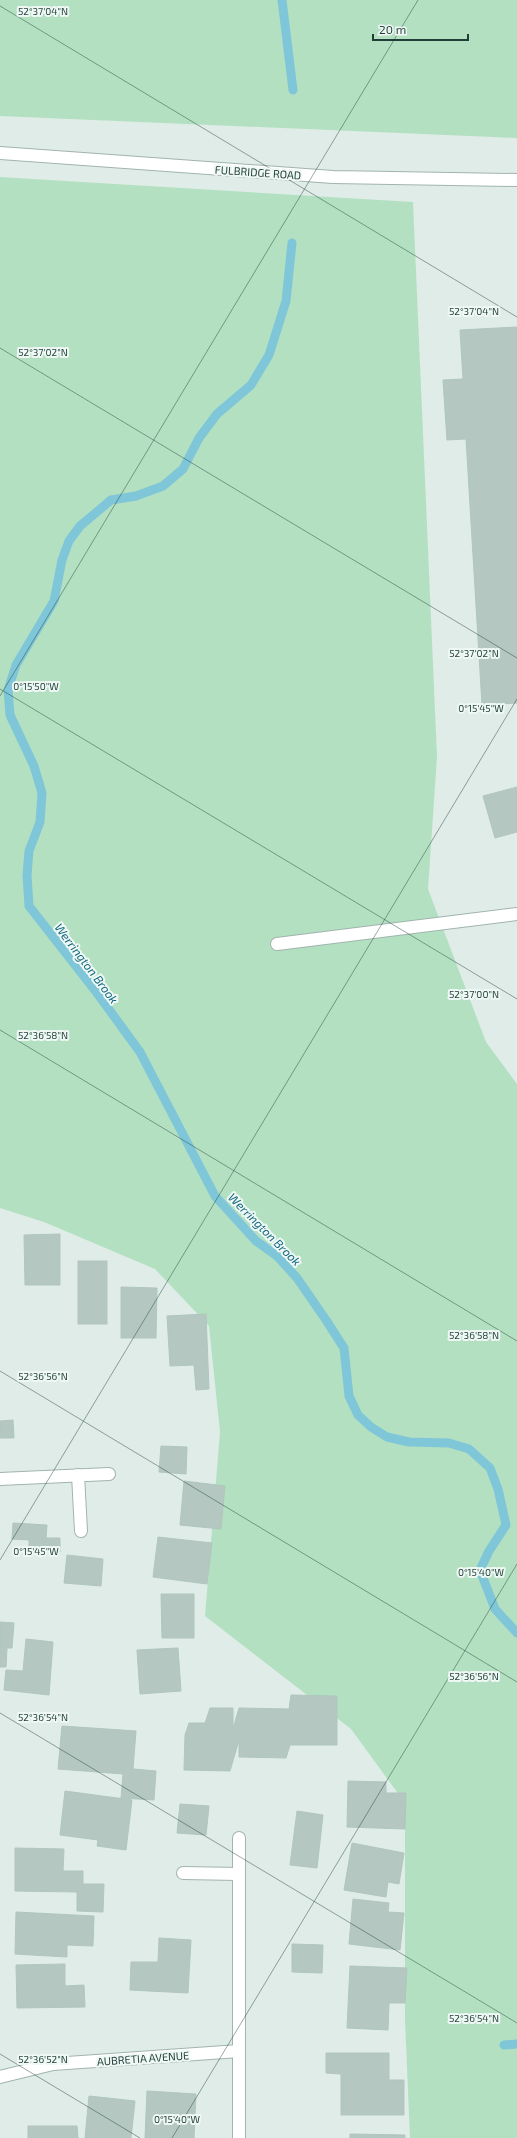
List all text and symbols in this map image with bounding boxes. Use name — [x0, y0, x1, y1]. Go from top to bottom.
text: 52°37'04"N — [18, 5, 68, 17]
scale bar — [373, 16, 468, 42]
text: 20 m — [379, 22, 406, 36]
street label: FULBRIDGE ROAD — [214, 162, 302, 182]
text: 52°37'04"N — [449, 305, 499, 317]
text: 52°37'02"N — [18, 346, 68, 358]
text: 52°37'02"N — [449, 647, 499, 659]
text: 0°15'50"W — [13, 680, 59, 692]
text: 0°15'45"W — [458, 702, 504, 714]
water label: Werrington Brook — [52, 920, 122, 1006]
text: 52°37'00"N — [449, 988, 499, 1000]
text: 52°36'58"N — [18, 1029, 68, 1041]
water label: Werrington Brook — [226, 1190, 304, 1268]
text: 52°36'58"N — [449, 1329, 499, 1341]
text: 52°36'56"N — [18, 1370, 68, 1382]
text: 0°15'45"W — [13, 1545, 59, 1557]
text: 0°15'40"W — [458, 1566, 505, 1578]
text: 52°36'56"N — [449, 1670, 499, 1682]
text: 52°36'54"N — [18, 1711, 68, 1723]
text: 52°36'54"N — [449, 2012, 499, 2024]
street label: AUBRETIA AVENUE — [96, 2048, 190, 2068]
text: 52°36'52"N — [18, 2053, 68, 2065]
text: 0°15'40"W — [154, 2113, 201, 2125]

